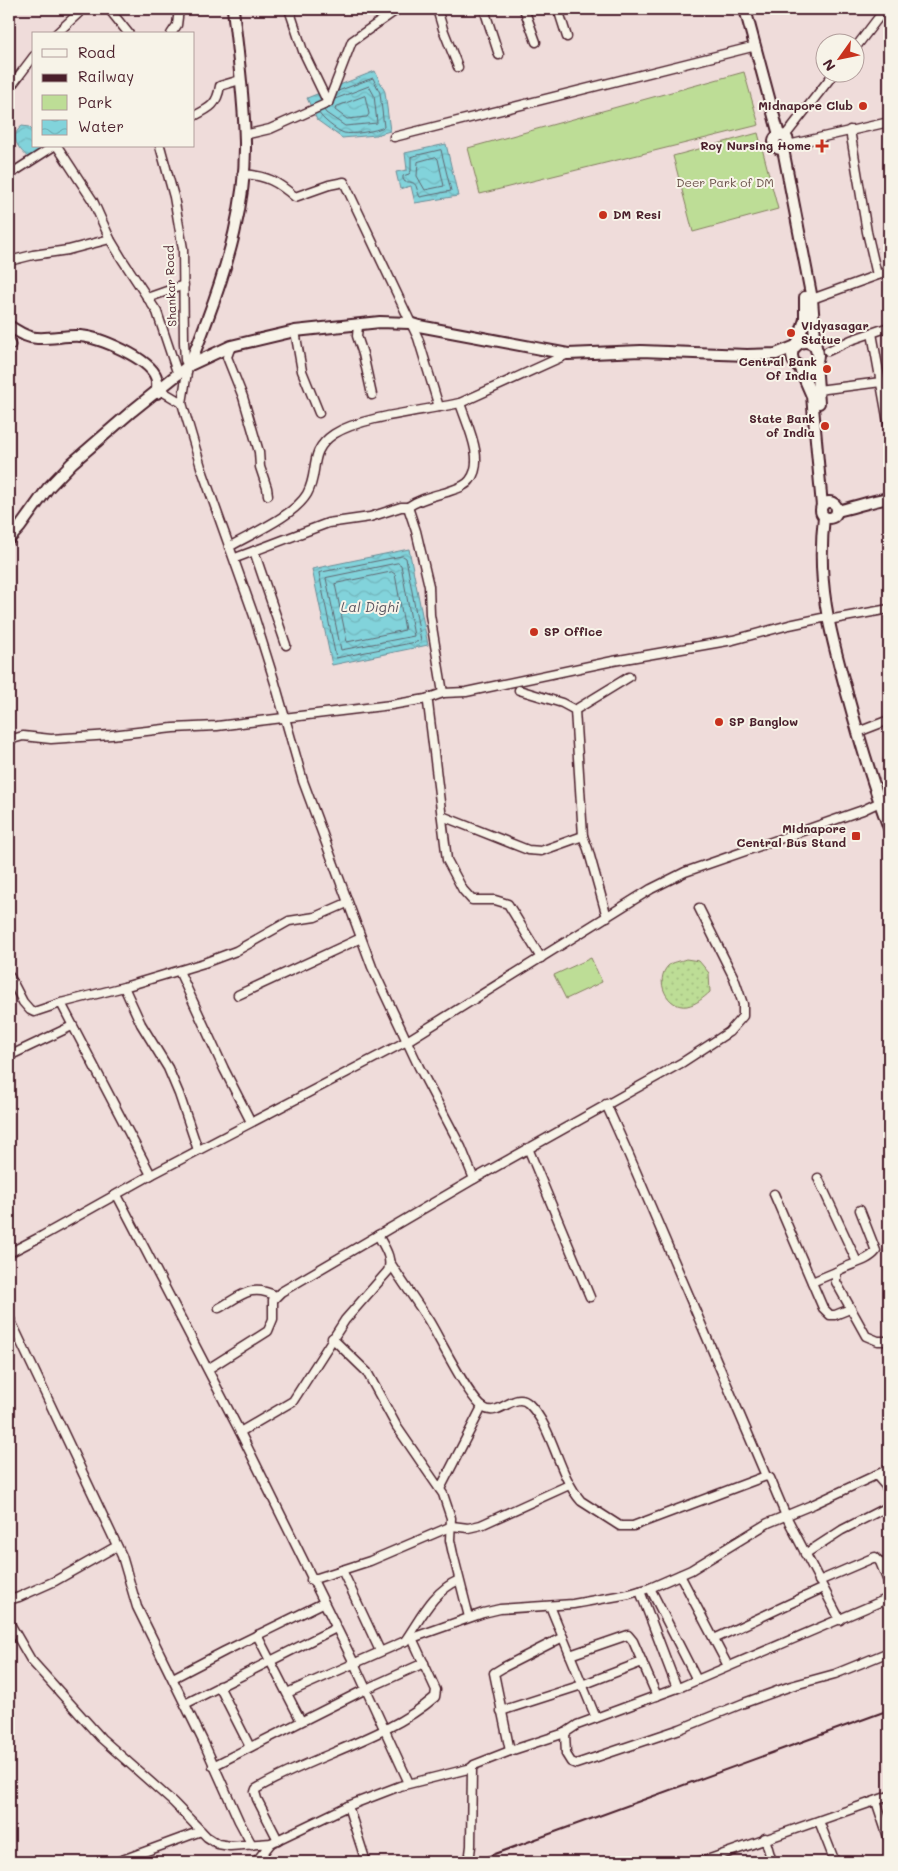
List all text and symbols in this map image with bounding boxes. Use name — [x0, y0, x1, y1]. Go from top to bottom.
legend — [32, 32, 195, 148]
north arrow — [816, 32, 866, 82]
text: Road — [78, 42, 115, 62]
text: N — [818, 56, 840, 75]
text: Railway — [78, 66, 134, 86]
text: Park — [78, 92, 112, 112]
place label: Midnapore Club — [758, 97, 853, 113]
marker: Midnapore Club — [857, 100, 869, 112]
text: Water — [78, 116, 124, 136]
place label: Roy Nursing Home — [700, 137, 811, 153]
marker: Roy Nursing Home — [815, 139, 829, 153]
park label: Deer Park of DM — [676, 174, 774, 190]
place label: DM Resi — [613, 206, 661, 222]
marker: DM Resi — [597, 209, 609, 221]
street label: Shankar Road — [161, 245, 179, 327]
place label: Vidyasagar Statue — [801, 317, 869, 347]
marker: Vidyasagar Statue — [785, 327, 797, 339]
place label: Central Bank Of India — [739, 353, 817, 383]
marker: Central Bank Of India — [821, 363, 833, 375]
place label: State Bank of India — [749, 410, 815, 440]
marker: State Bank of India — [819, 420, 831, 432]
water label: Lal Dighi — [341, 597, 400, 616]
place label: SP Office — [544, 623, 602, 639]
marker: SP Office — [528, 626, 540, 638]
place label: SP Banglow — [729, 713, 798, 729]
marker: SP Banglow — [713, 716, 725, 728]
place label: Midnapore Central Bus Stand — [737, 820, 846, 850]
marker: Midnapore Central Bus Stand — [850, 830, 862, 842]

